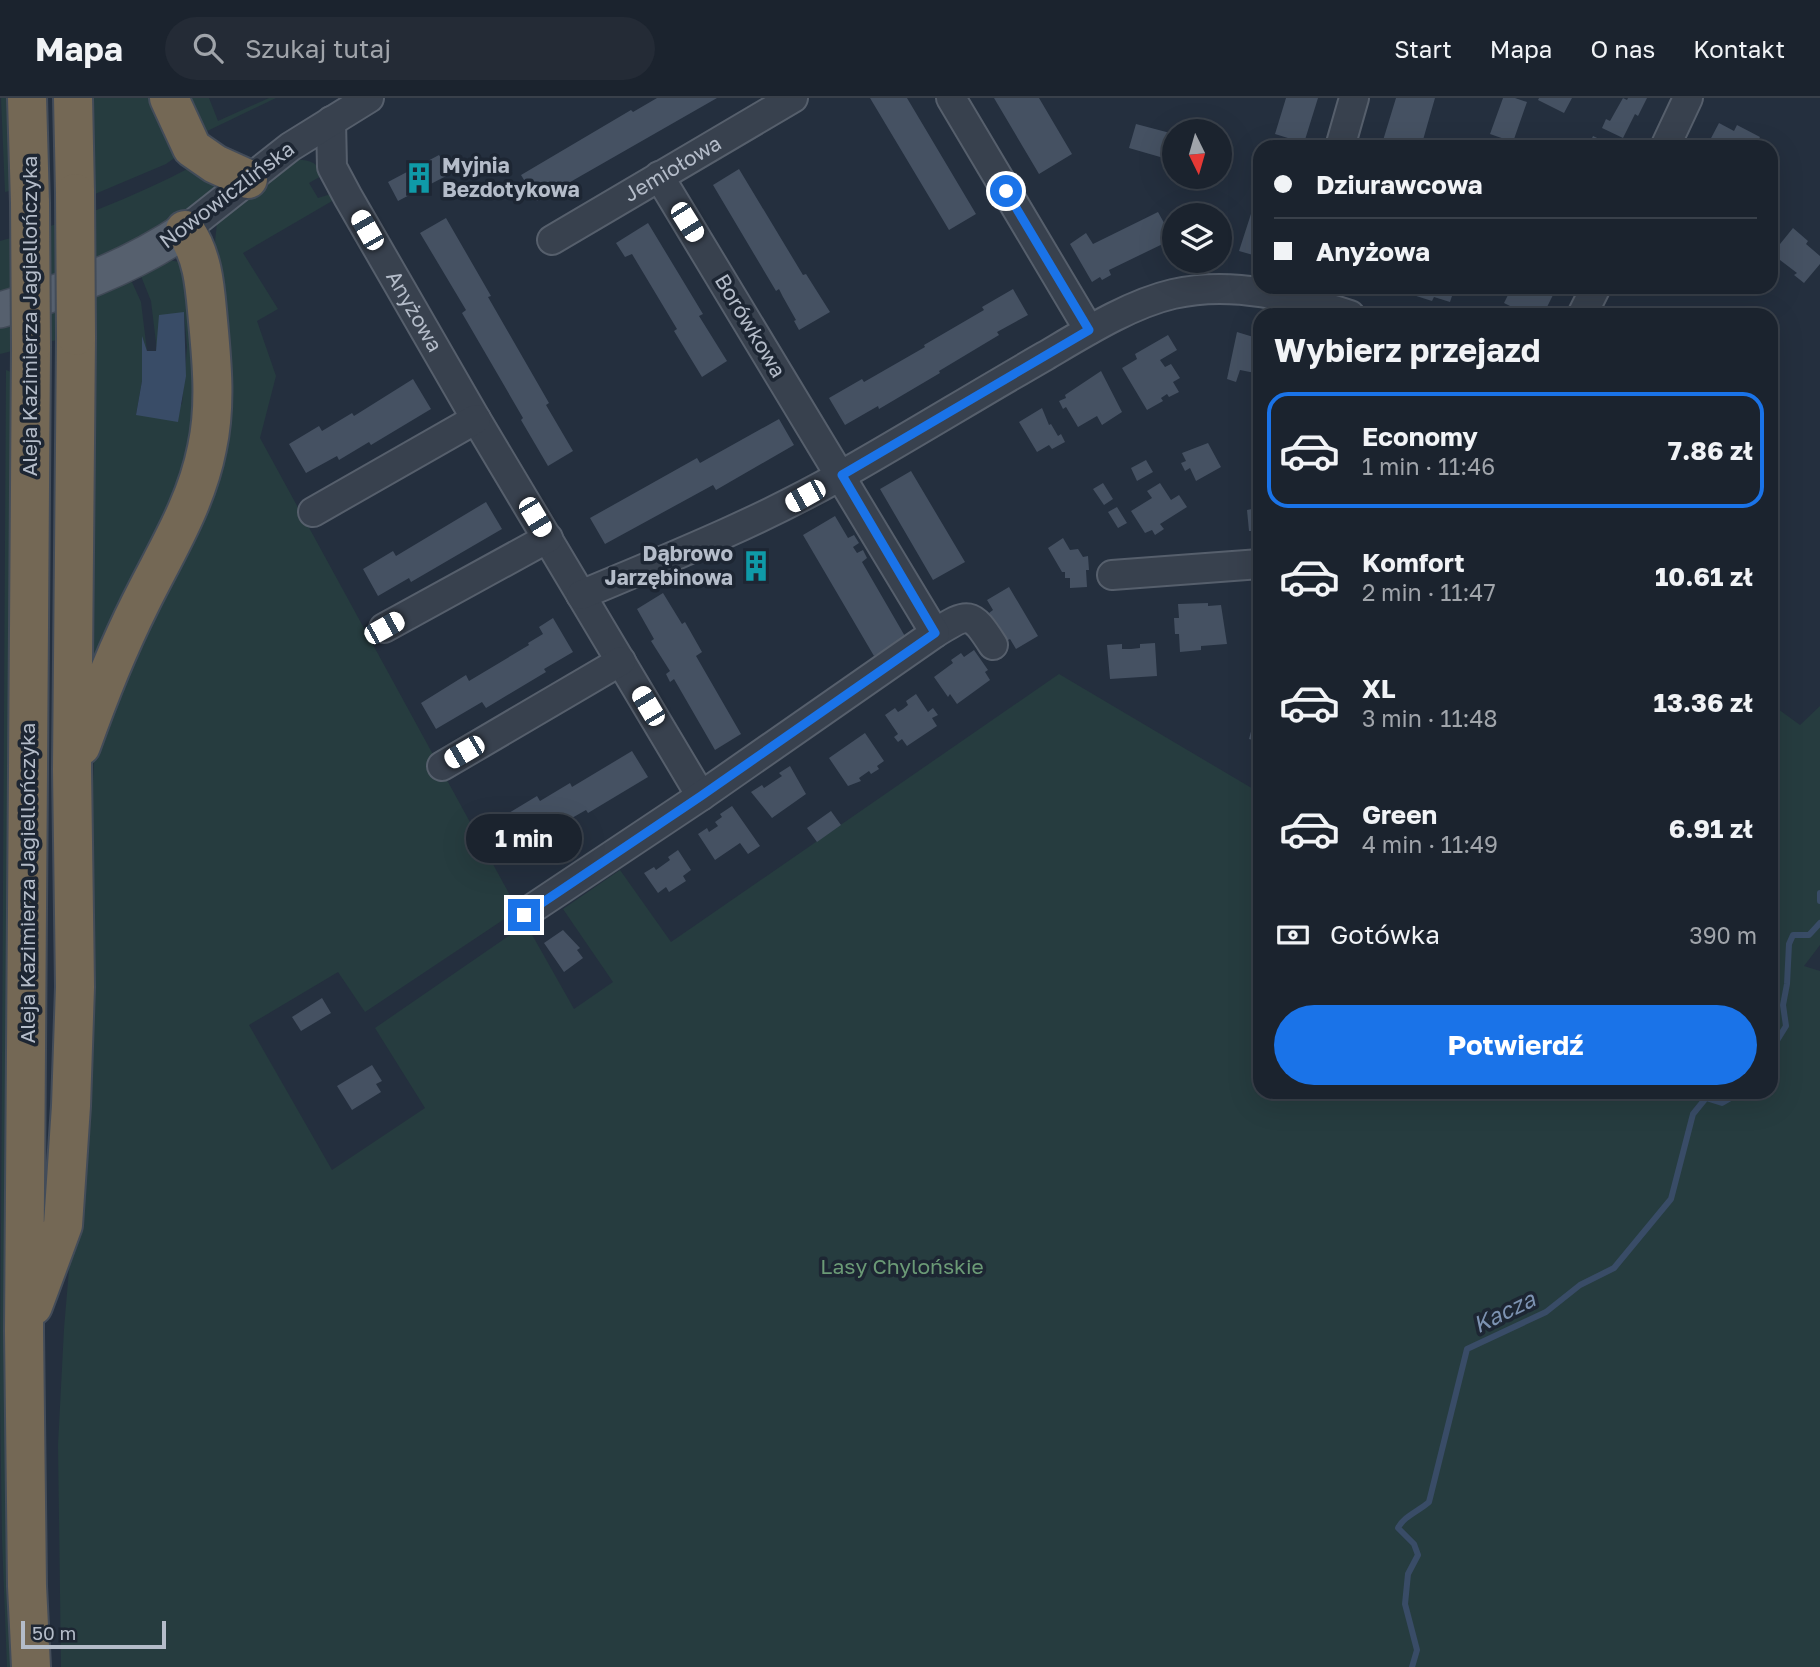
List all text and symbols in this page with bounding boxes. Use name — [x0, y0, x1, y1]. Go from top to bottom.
search box — [165, 17, 655, 80]
text: Mapa — [35, 29, 123, 68]
icon: search — [189, 29, 227, 67]
text: Szukaj tutaj — [245, 33, 391, 64]
text: Start — [1394, 34, 1452, 63]
text: Mapa — [1490, 34, 1552, 63]
text: O nas — [1590, 34, 1655, 63]
text: Kontakt — [1693, 34, 1785, 63]
north arrow — [1162, 119, 1232, 189]
map controls — [1162, 119, 1232, 273]
street label: Jemiołowa — [619, 129, 726, 207]
street label: Nowowiczlińska — [154, 135, 299, 253]
place label: Myjnia Bezdotykowa — [442, 152, 580, 202]
street label: Aleja Kazimierza Jagiellończyka — [16, 156, 42, 476]
building icon: Myjnia Bezdotykowa — [402, 161, 436, 195]
text: Dziurawcowa — [1316, 169, 1483, 200]
route start — [990, 175, 1022, 207]
car — [667, 199, 708, 245]
button: layers — [1162, 203, 1232, 273]
car — [348, 207, 387, 253]
text: Anyżowa — [1316, 236, 1430, 267]
street label: Anyżowa — [381, 265, 449, 356]
street label: Borówkowa — [710, 269, 792, 382]
text: Wybierz przejazd — [1274, 331, 1540, 369]
icon: car — [1278, 419, 1341, 482]
text: Economy — [1362, 421, 1478, 452]
text: 7.86 zł — [1668, 435, 1753, 466]
text: 1 min · 11:46 — [1362, 452, 1495, 480]
car — [782, 477, 829, 515]
car — [516, 494, 555, 540]
place label: Dąbrowo Jarzębinowa — [604, 540, 733, 590]
icon: car — [1278, 545, 1341, 608]
text: Komfort — [1362, 547, 1465, 578]
building icon: Dąbrowo Jarzębinowa — [739, 549, 773, 583]
text: 10.61 zł — [1655, 561, 1753, 592]
text: 2 min · 11:47 — [1362, 578, 1496, 606]
car — [361, 609, 408, 647]
icon: car — [1278, 671, 1341, 734]
text: XL — [1362, 673, 1396, 704]
car — [629, 683, 668, 729]
text: 13.36 zł — [1654, 687, 1753, 718]
text: 3 min · 11:48 — [1362, 704, 1498, 732]
street label: Aleja Kazimierza Jagiellończyka — [14, 723, 40, 1043]
car — [441, 732, 488, 772]
icon: car — [1278, 797, 1341, 860]
text: Green — [1362, 799, 1437, 830]
text: 6.91 zł — [1669, 813, 1753, 844]
callout: 1 min — [466, 814, 582, 862]
text: 1 min — [495, 824, 553, 852]
text: 4 min · 11:49 — [1362, 830, 1498, 858]
route end — [508, 899, 540, 931]
icon: cash — [1274, 916, 1312, 954]
text: Gotówka — [1330, 919, 1440, 950]
text: 390 m — [1689, 921, 1757, 949]
button: Potwierdź — [1274, 1005, 1757, 1085]
park label: Lasy Chylońskie — [820, 1253, 984, 1279]
water label: Kacza — [1468, 1284, 1540, 1338]
scale bar — [21, 1618, 166, 1650]
text: 50 m — [32, 1621, 76, 1644]

